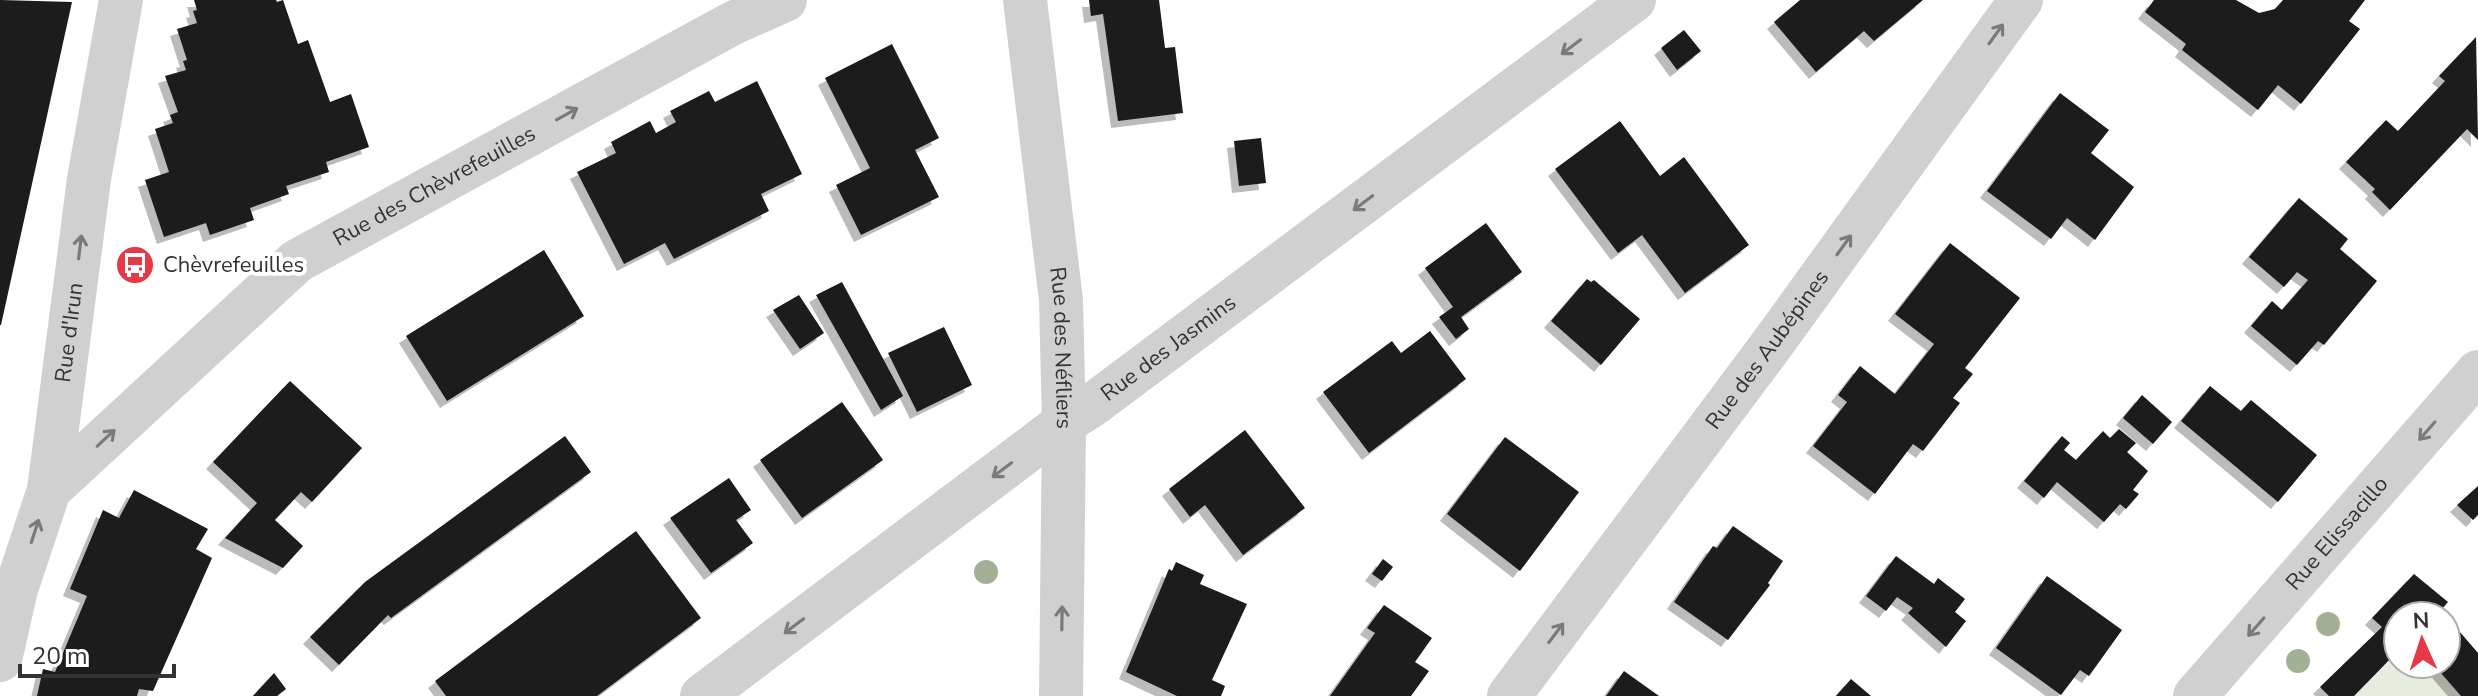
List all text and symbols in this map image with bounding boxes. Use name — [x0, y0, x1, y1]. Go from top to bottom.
one-way arrow — [1988, 24, 2005, 45]
one-way arrow — [1561, 38, 1582, 55]
one-way arrow — [555, 105, 579, 121]
street label: Rue des Chèvrefeuilles — [328, 119, 541, 253]
one-way arrow — [1353, 194, 1374, 211]
one-way arrow — [1836, 234, 1852, 256]
one-way arrow — [73, 235, 88, 260]
bus stop icon: Chèvrefeuilles — [114, 244, 156, 286]
place label: Chèvrefeuilles — [163, 250, 304, 280]
street label: Rue des Aubépines — [1699, 264, 1836, 435]
street label: Rue des Néfliers — [1042, 265, 1079, 429]
street label: Rue d'Irun — [48, 281, 91, 384]
street label: Rue des Jasmins — [1095, 288, 1242, 409]
one-way arrow — [2418, 420, 2436, 441]
one-way arrow — [96, 429, 116, 447]
one-way arrow — [991, 461, 1013, 478]
street label: Rue Elissacillo — [2279, 470, 2395, 597]
one-way arrow — [29, 518, 44, 543]
north arrow — [2382, 600, 2462, 680]
one-way arrow — [1054, 605, 1069, 632]
text: N — [2412, 606, 2430, 636]
one-way arrow — [2247, 616, 2265, 636]
one-way arrow — [784, 618, 805, 635]
one-way arrow — [1548, 623, 1564, 645]
scale bar — [20, 628, 174, 678]
text: 20 m — [32, 640, 88, 672]

